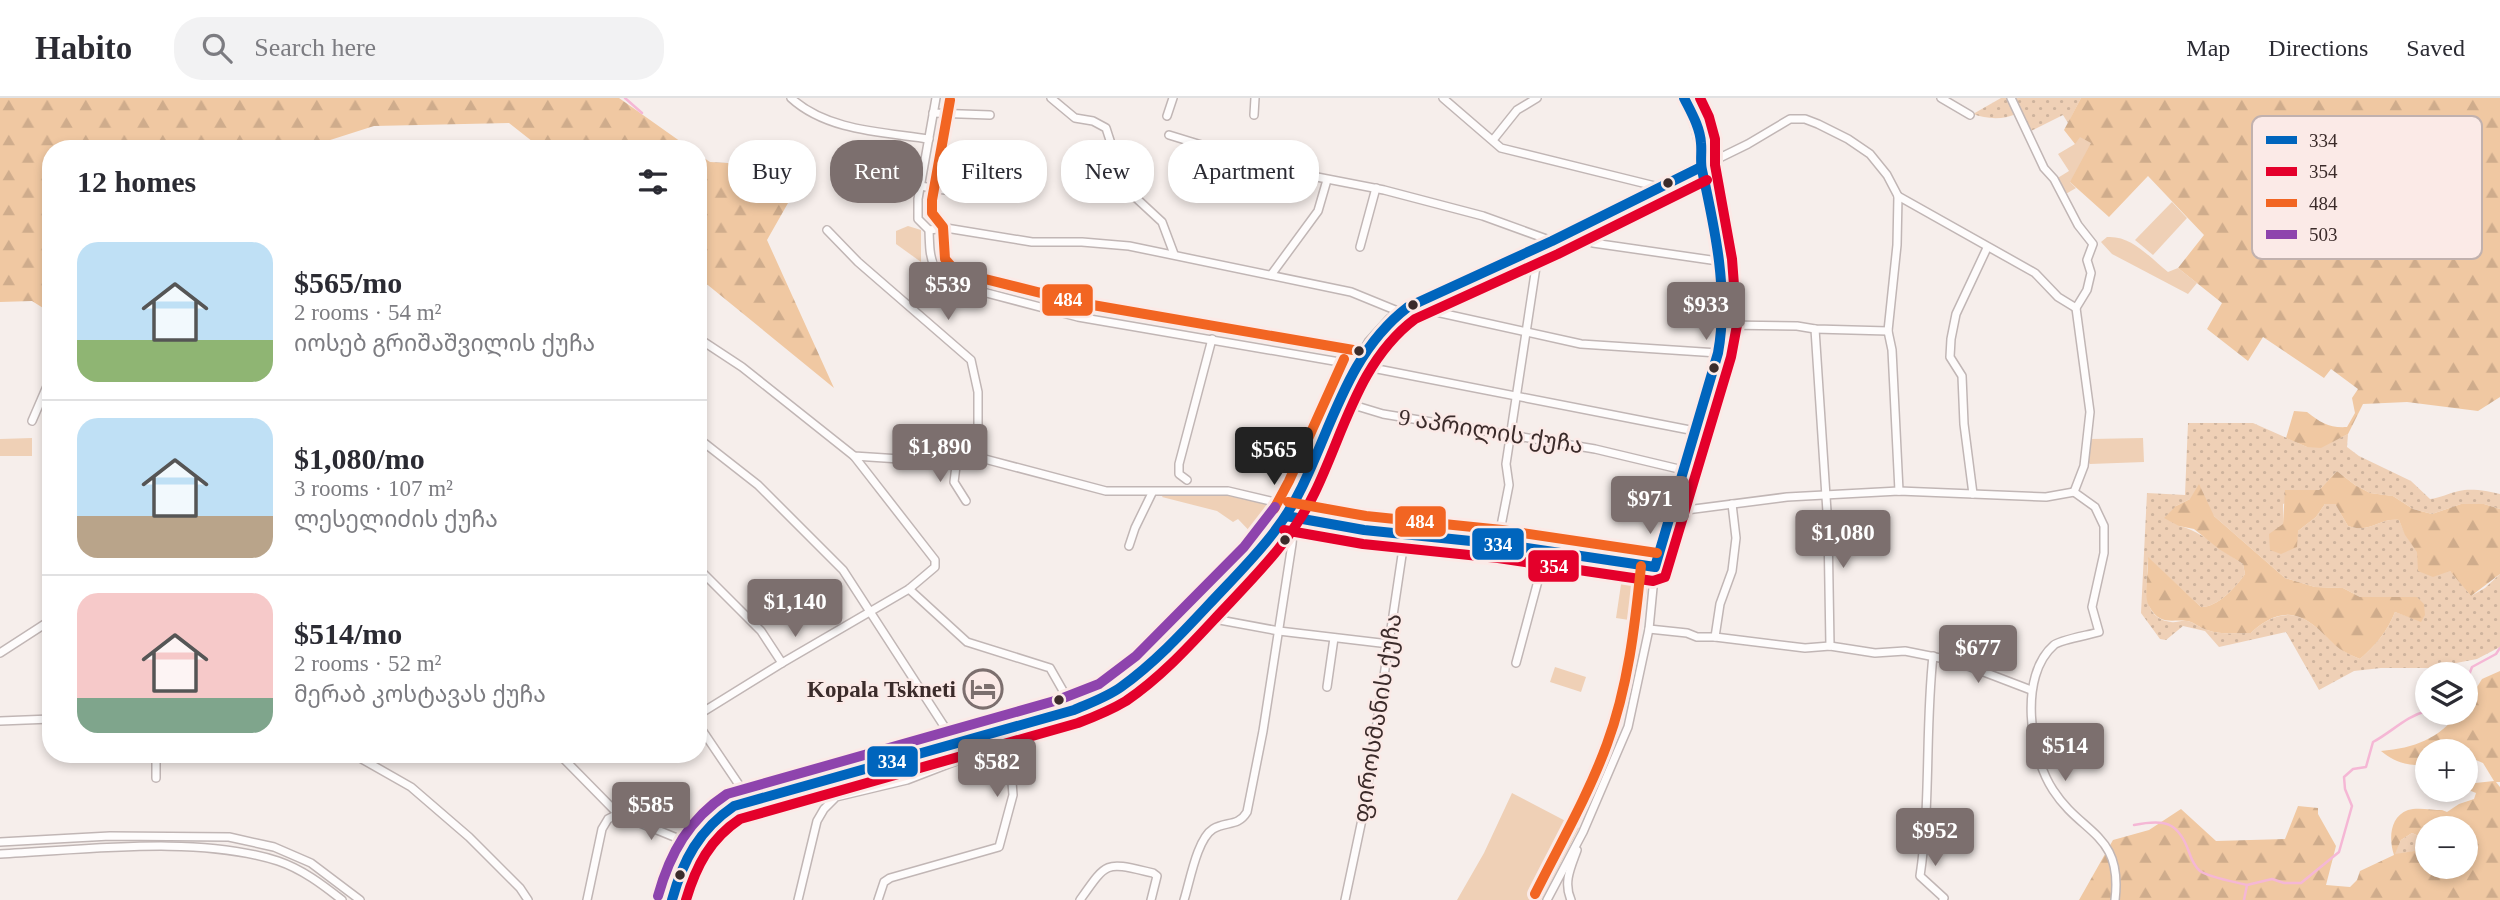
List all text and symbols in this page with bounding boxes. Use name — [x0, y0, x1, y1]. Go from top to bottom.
search box — [174, 17, 664, 80]
icon: search — [198, 29, 236, 67]
text: Habito — [35, 30, 132, 66]
text: Search here — [254, 33, 376, 62]
text: Map — [2186, 35, 2230, 61]
text: Directions — [2268, 35, 2368, 61]
text: Saved — [2406, 35, 2465, 61]
legend — [2252, 116, 2482, 259]
text: 334 — [2309, 130, 2338, 151]
chip: Buy — [728, 140, 816, 203]
chip: Rent — [830, 140, 923, 203]
chip: Filters — [937, 140, 1047, 203]
chip: New — [1061, 140, 1154, 203]
chip: Apartment — [1168, 140, 1319, 203]
text: 354 — [2309, 161, 2338, 182]
icon: filters — [634, 163, 672, 201]
text: 12 homes — [77, 165, 196, 198]
unlabelled marker — [1661, 176, 1675, 190]
text: 484 — [2309, 193, 2338, 214]
text: 503 — [2309, 224, 2338, 245]
pin: $539 — [907, 262, 989, 322]
text: $565/mo — [294, 266, 402, 299]
icon: home — [133, 270, 217, 354]
text: $539 — [925, 272, 971, 297]
pin: $933 — [1665, 282, 1747, 342]
line badge: 484 — [1041, 283, 1094, 317]
text: 484 — [1054, 289, 1083, 310]
text: $933 — [1683, 292, 1729, 317]
unlabelled marker — [1406, 298, 1420, 312]
text: 2 rooms · 54 m² — [294, 300, 441, 325]
text: იოსებ გრიშაშვილის ქუჩა — [294, 331, 595, 356]
unlabelled marker — [1352, 344, 1366, 358]
unlabelled marker — [1707, 361, 1721, 375]
street label: 9 აპრილის ქუჩა — [1397, 405, 1585, 459]
pin: $1,890 — [883, 424, 997, 484]
pin: $565 — [1233, 428, 1315, 487]
text: $1,890 — [908, 434, 972, 459]
text: $565 — [1251, 437, 1297, 462]
text: $1,080/mo — [294, 442, 425, 475]
icon: home — [133, 446, 217, 530]
text: 3 rooms · 107 m² — [294, 476, 453, 501]
pin: $971 — [1609, 476, 1691, 536]
text: $971 — [1627, 486, 1673, 511]
line badge: 484 — [1394, 505, 1447, 538]
text: ლესელიძის ქუჩა — [294, 507, 498, 532]
pin: $1,080 — [1786, 510, 1900, 570]
text: 484 — [1406, 511, 1435, 532]
text: $1,080 — [1811, 520, 1875, 545]
line badge: 334 — [1471, 527, 1525, 561]
unlabelled marker — [1278, 533, 1292, 547]
text: 334 — [1484, 534, 1513, 555]
line badge: 354 — [1527, 549, 1580, 583]
text: 354 — [1540, 556, 1569, 577]
pin: $1,140 — [738, 580, 852, 639]
text: $1,140 — [763, 589, 827, 614]
street label: ფიროსმანის ქუჩა — [1349, 612, 1407, 824]
text: $514/mo — [294, 617, 402, 650]
icon: home — [133, 621, 217, 705]
pin: $677 — [1937, 626, 2019, 685]
text: $677 — [1955, 635, 2001, 660]
text: 2 rooms · 52 m² — [294, 651, 441, 676]
map controls — [2415, 662, 2478, 879]
button: layers — [2415, 662, 2478, 725]
hotel icon: Kopala Tskneti — [962, 668, 1004, 710]
place label: Kopala Tskneti — [807, 677, 957, 702]
text: მერაბ კოსტავას ქუჩა — [294, 682, 546, 707]
unlabelled marker — [1052, 693, 1066, 707]
pin: $514 — [2024, 724, 2106, 783]
text: $514 — [2042, 733, 2088, 758]
button: + — [2415, 739, 2478, 802]
pin: $582 — [956, 740, 1038, 799]
line badge: 334 — [866, 745, 919, 778]
text: $582 — [974, 749, 1020, 774]
text: 334 — [878, 751, 907, 772]
pin: $585 — [610, 782, 692, 842]
text: $585 — [628, 792, 674, 817]
pin: $952 — [1894, 808, 1976, 868]
button: − — [2415, 816, 2478, 879]
text: $952 — [1912, 818, 1958, 843]
unlabelled marker — [673, 868, 687, 882]

